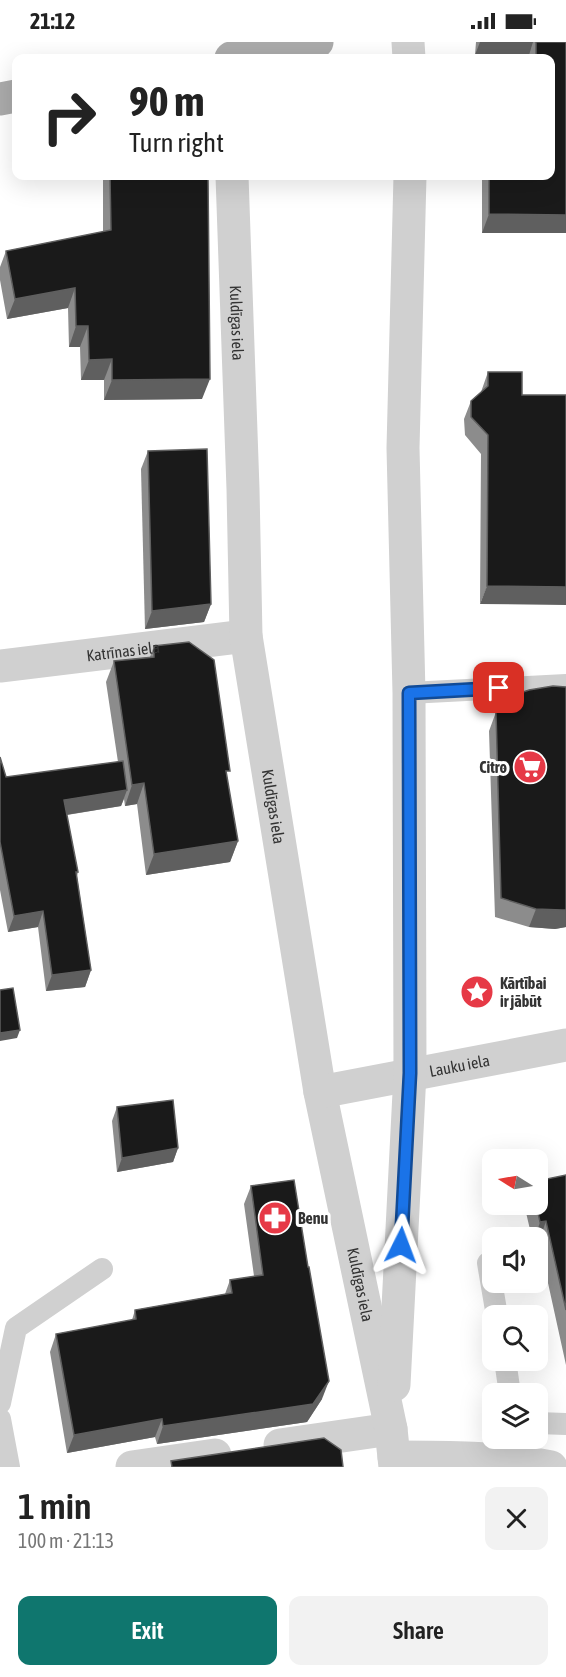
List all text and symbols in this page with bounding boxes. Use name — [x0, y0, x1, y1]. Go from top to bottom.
text: 21:12 — [30, 8, 75, 34]
text: 90 m — [129, 77, 204, 125]
icon: right — [30, 78, 108, 156]
text: Turn right — [129, 127, 224, 158]
street label: Kuldīgas iela — [227, 285, 247, 361]
street label: Katrīnas iela — [85, 638, 161, 664]
pin — [473, 662, 524, 713]
icon: arrive — [482, 671, 515, 704]
supermarket icon: Citro — [512, 749, 548, 785]
place label: Citro — [479, 758, 507, 776]
street label: Kuldīgas iela — [259, 768, 289, 845]
place icon: Kārtībai ir jābūt — [459, 974, 495, 1010]
place label: Kārtībai ir jābūt — [500, 974, 547, 1010]
street label: Lauku iela — [428, 1051, 491, 1080]
north arrow — [482, 1149, 548, 1215]
map controls — [482, 1149, 548, 1449]
pharmacy icon: Benu — [257, 1200, 293, 1236]
place label: Benu — [298, 1209, 329, 1227]
position arrow — [369, 1213, 433, 1277]
button: sound — [482, 1227, 548, 1293]
street label: Kuldīgas iela — [344, 1246, 377, 1323]
button: search — [482, 1305, 548, 1371]
button: layers — [482, 1383, 548, 1449]
text: 1 min — [18, 1485, 92, 1527]
button: close — [485, 1487, 548, 1550]
text: 100 m · 21:13 — [18, 1529, 114, 1552]
button: Exit — [18, 1596, 277, 1665]
button: Share — [289, 1596, 548, 1665]

